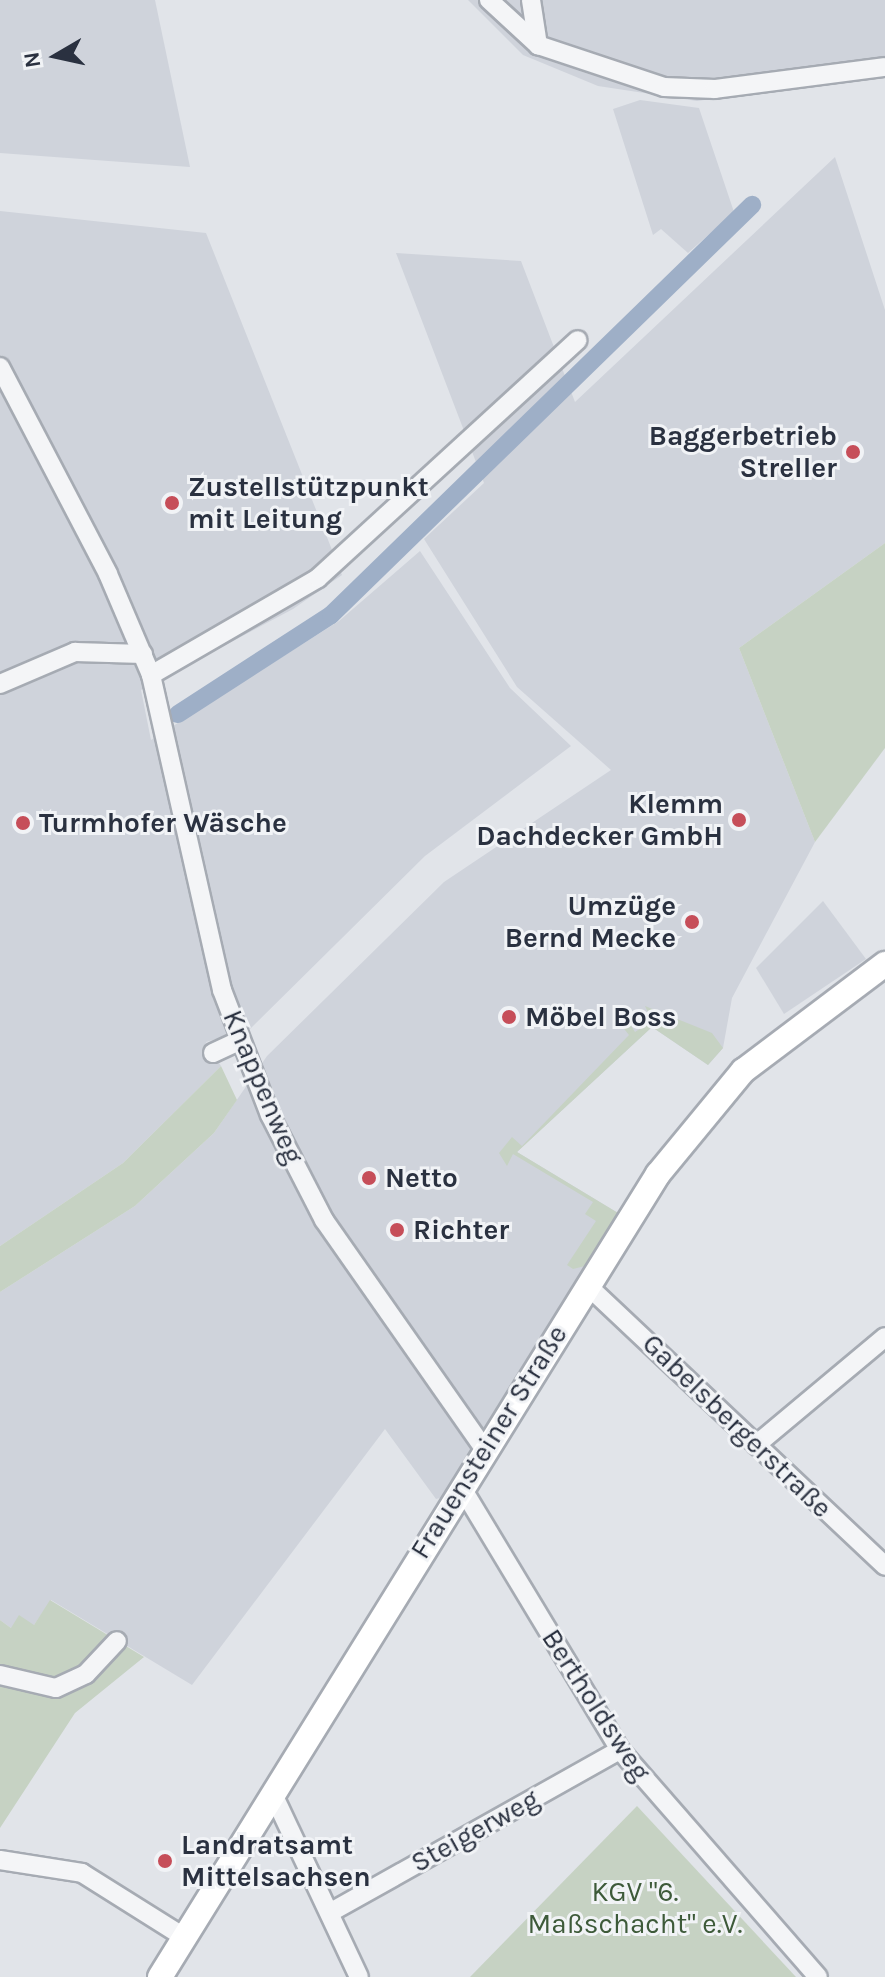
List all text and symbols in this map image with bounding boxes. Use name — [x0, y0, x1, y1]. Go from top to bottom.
north arrow — [16, 16, 96, 96]
text: N — [18, 50, 46, 70]
place label: Baggerbetrieb Streller — [649, 419, 837, 485]
marker: Baggerbetrieb Streller — [844, 443, 862, 461]
place label: Zustellstützpunkt mit Leitung — [188, 470, 429, 536]
marker: Zustellstützpunkt mit Leitung — [163, 494, 181, 512]
place label: Klemm Dachdecker GmbH — [476, 787, 723, 853]
place label: Turmhofer Wäsche — [39, 806, 287, 840]
marker: Klemm Dachdecker GmbH — [730, 811, 748, 829]
marker: Turmhofer Wäsche — [14, 814, 32, 832]
place label: Umzüge Bernd Mecke — [505, 889, 676, 955]
marker: Umzüge Bernd Mecke — [683, 913, 701, 931]
place label: Möbel Boss — [525, 1000, 677, 1034]
street label: Knappenweg — [216, 1005, 310, 1169]
marker: Möbel Boss — [500, 1008, 518, 1026]
place label: Netto — [385, 1161, 458, 1195]
marker: Netto — [360, 1169, 378, 1187]
place label: Richter — [413, 1213, 509, 1247]
marker: Richter — [388, 1221, 406, 1239]
street label: Frauensteiner Straße — [403, 1319, 575, 1565]
street label: Gabelsbergerstraße — [635, 1327, 839, 1525]
street label: Bertholdsweg — [534, 1623, 658, 1787]
street label: Steigerweg — [405, 1782, 545, 1880]
place label: Landratsamt Mittelsachsen — [181, 1828, 371, 1894]
marker: Landratsamt Mittelsachsen — [156, 1852, 174, 1870]
park label: KGV "6. Maßschacht" e.V. — [528, 1875, 742, 1941]

